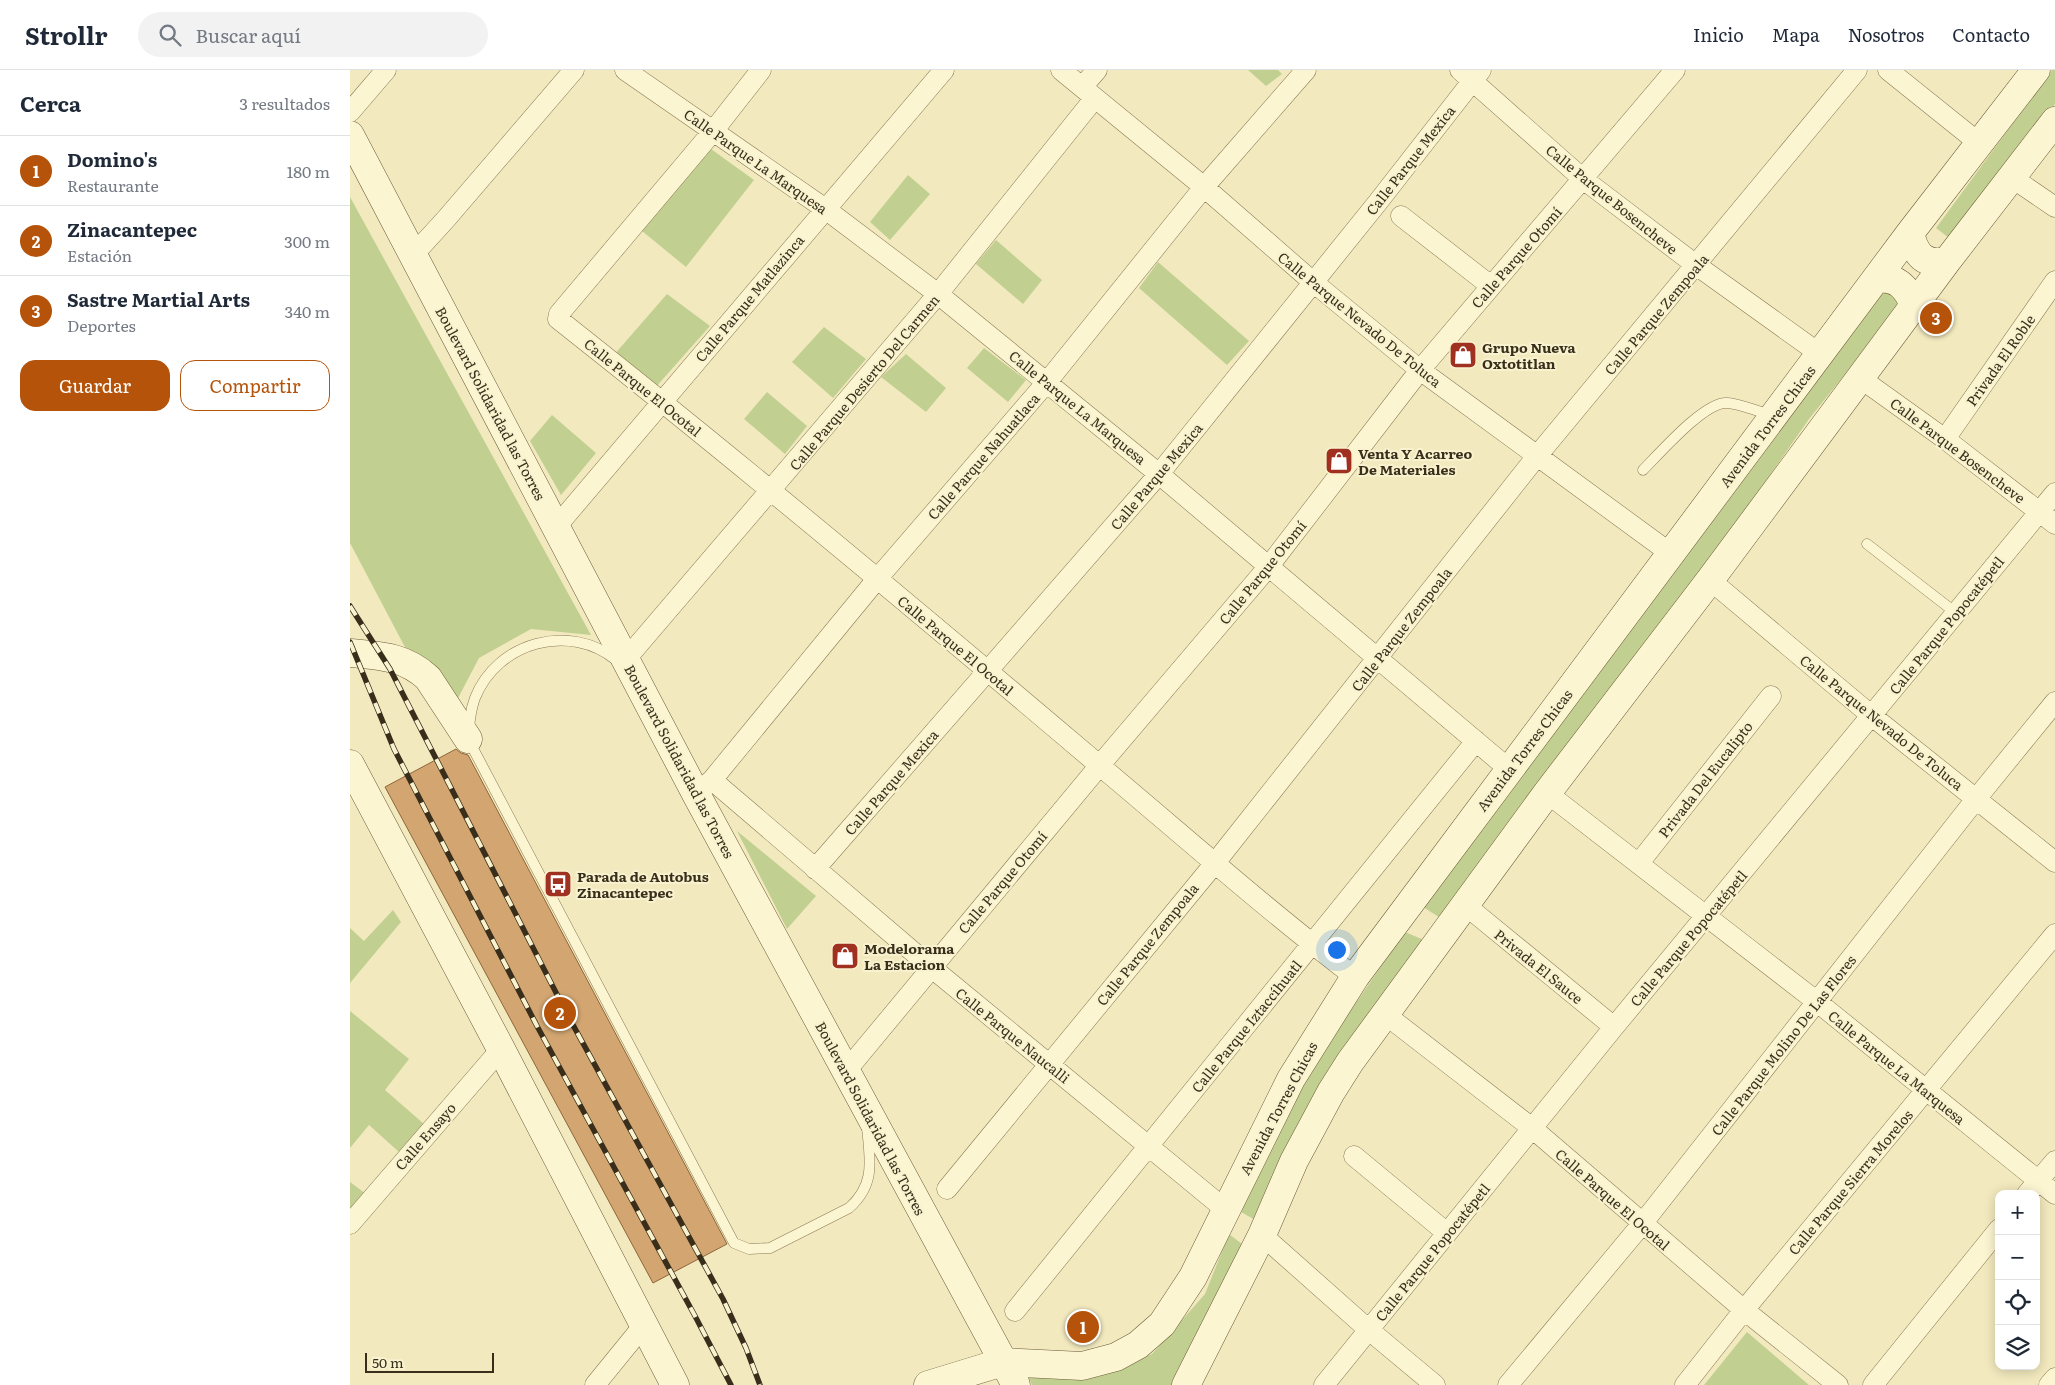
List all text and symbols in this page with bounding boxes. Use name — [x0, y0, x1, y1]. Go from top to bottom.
search box — [138, 12, 488, 57]
text: Strollr — [25, 17, 108, 52]
icon: search — [156, 21, 184, 49]
text: Buscar aquí — [196, 21, 301, 49]
text: Inicio — [1693, 21, 1744, 48]
text: Mapa — [1772, 21, 1820, 48]
text: Nosotros — [1848, 21, 1924, 48]
text: Contacto — [1952, 21, 2030, 48]
text: Cerca — [20, 87, 81, 118]
text: 3 resultados — [239, 91, 330, 115]
street label: Calle Parque Mexica — [1361, 101, 1459, 219]
street label: Calle Parque La Marquesa — [680, 104, 832, 218]
street label: Calle Parque Bosencheve — [1542, 140, 1682, 258]
text: Domino's — [67, 145, 157, 173]
text: 1 — [33, 159, 39, 183]
text: 180 m — [287, 159, 330, 183]
text: Restaurante — [67, 173, 159, 197]
street label: Calle Parque Otomí — [1466, 202, 1566, 312]
text: Zinacantepec — [67, 215, 197, 243]
text: 2 — [32, 229, 40, 253]
text: 300 m — [284, 229, 330, 253]
street label: Calle Parque Matlazinca — [690, 230, 808, 366]
text: Estación — [67, 243, 132, 267]
street label: Calle Parque Nevado De Toluca — [1274, 247, 1446, 392]
street label: Calle Parque Zempoala — [1599, 249, 1713, 379]
text: Sastre Martial Arts — [67, 285, 250, 313]
street label: Calle Parque Desierto Del Carmen — [784, 290, 944, 474]
text: 3 — [32, 299, 40, 323]
text: 340 m — [285, 299, 330, 323]
pin: 3 — [1920, 299, 1952, 337]
street label: Boulevard Solidaridad las Torres — [431, 303, 551, 503]
street label: Privada El Roble — [1961, 310, 2039, 410]
text: Deportes — [67, 313, 136, 337]
street label: Calle Parque El Ocotal — [580, 333, 706, 441]
place label: Grupo Nueva Oxtotitlan — [1482, 337, 1577, 373]
shop icon: Grupo Nueva Oxtotitlan — [1448, 340, 1478, 370]
street label: Calle Parque La Marquesa — [1005, 345, 1151, 469]
button: Guardar — [20, 360, 170, 411]
button: Compartir — [180, 360, 330, 411]
street label: Avenida Torres Chicas — [1714, 361, 1820, 491]
street label: Calle Parque Nahuatlaca — [922, 388, 1044, 524]
street label: Calle Parque Bosencheve — [1886, 393, 2030, 507]
street label: Calle Parque Mexica — [1105, 418, 1207, 534]
place label: Venta Y Acarreo De Materiales — [1358, 443, 1473, 479]
shop icon: Venta Y Acarreo De Materiales — [1324, 446, 1354, 476]
street label: Calle Parque Otomí — [1214, 515, 1310, 628]
street label: Calle Parque Popocatépetl — [1884, 552, 2008, 698]
street label: Calle Parque Zempoala — [1346, 562, 1456, 695]
street label: Calle Parque El Ocotal — [894, 591, 1018, 700]
street label: Calle Parque Nevado De Toluca — [1796, 650, 1968, 795]
street label: Boulevard Solidaridad las Torres — [620, 661, 740, 861]
street label: Avenida Torres Chicas — [1471, 685, 1577, 815]
street label: Privada Del Eucalipto — [1653, 717, 1757, 841]
street label: Calle Parque Mexica — [839, 724, 943, 839]
street label: Calle Parque Otomí — [953, 826, 1051, 938]
street label: Calle Parque Popocatépetl — [1625, 865, 1751, 1010]
place label: Parada de Autobus Zinacantepec — [577, 866, 709, 902]
bus stop icon: Parada de Autobus Zinacantepec — [543, 869, 573, 899]
street label: Calle Parque Zempoala — [1091, 878, 1203, 1010]
street label: Privada El Sauce — [1491, 924, 1587, 1008]
your location — [1324, 937, 1350, 963]
place label: Modelorama La Estacion — [864, 938, 955, 974]
shop icon: Modelorama La Estacion — [830, 941, 860, 971]
street label: Calle Parque Molino De Las Flores — [1706, 950, 1860, 1140]
street label: Calle Parque Iztaccíhuatl — [1186, 955, 1306, 1097]
street label: Calle Parque Naucalli — [952, 983, 1075, 1088]
pin: 2 — [544, 994, 576, 1032]
street label: Calle Parque La Marquesa — [1824, 1005, 1970, 1129]
street label: Boulevard Solidaridad las Torres — [811, 1018, 931, 1218]
street label: Avenida Torres Chicas — [1234, 1038, 1322, 1178]
street label: Calle Ensayo — [390, 1098, 460, 1174]
street label: Calle Parque Sierra Morelos — [1783, 1105, 1917, 1259]
street label: Calle Parque El Ocotal — [1551, 1144, 1675, 1255]
street label: Calle Parque Popocatépetl — [1370, 1179, 1494, 1325]
map controls — [1995, 1190, 2040, 1370]
button: + — [1995, 1190, 2040, 1235]
button: − — [1995, 1235, 2040, 1280]
button: locate — [1995, 1280, 2040, 1325]
pin: 1 — [1067, 1308, 1099, 1346]
button: layers — [1995, 1325, 2040, 1370]
scale bar — [365, 1350, 494, 1373]
text: 50 m — [372, 1352, 404, 1372]

